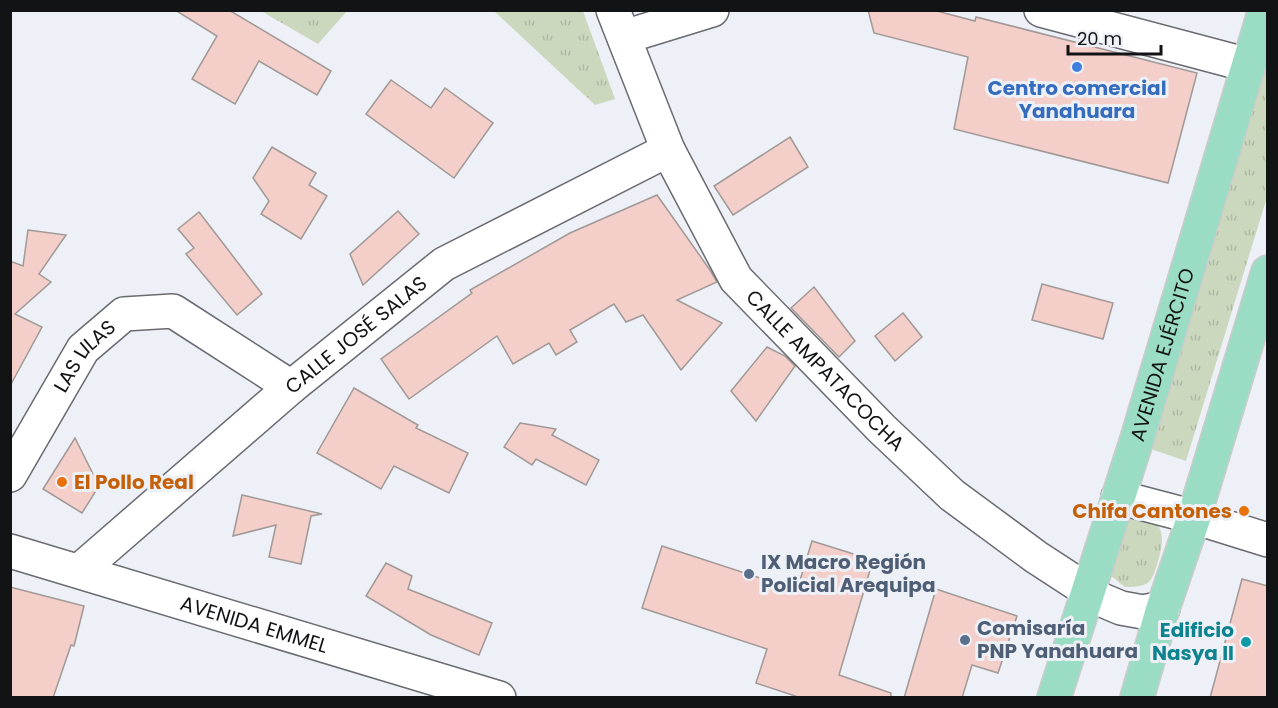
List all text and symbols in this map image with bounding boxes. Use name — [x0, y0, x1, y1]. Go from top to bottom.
scale bar — [1068, 18, 1161, 56]
text: 20 m — [1077, 26, 1122, 51]
marker: Centro comercial Yanahuara — [1070, 60, 1084, 74]
place label: Centro comercial Yanahuara — [987, 74, 1167, 125]
street label: AVENIDA EJÉRCITO — [1123, 265, 1201, 445]
street label: CALLE JOSÉ SALAS — [279, 269, 433, 400]
street label: CALLE AMPATACOCHA — [740, 283, 911, 457]
street label: LAS LILAS — [47, 313, 122, 398]
place label: El Pollo Real — [74, 468, 194, 496]
marker: El Pollo Real — [55, 475, 69, 489]
place label: Chifa Cantones — [1072, 497, 1232, 525]
marker: Chifa Cantones — [1237, 504, 1251, 518]
place label: IX Macro Región Policial Arequipa — [761, 548, 935, 599]
marker: IX Macro Región Policial Arequipa — [742, 567, 756, 581]
street label: AVENIDA EMMEL — [177, 589, 332, 660]
place label: Comisaría PNP Yanahuara — [977, 614, 1138, 665]
place label: Edificio Nasya II — [1152, 616, 1234, 667]
marker: Comisaría PNP Yanahuara — [958, 633, 972, 647]
marker: Edificio Nasya II — [1239, 635, 1253, 649]

